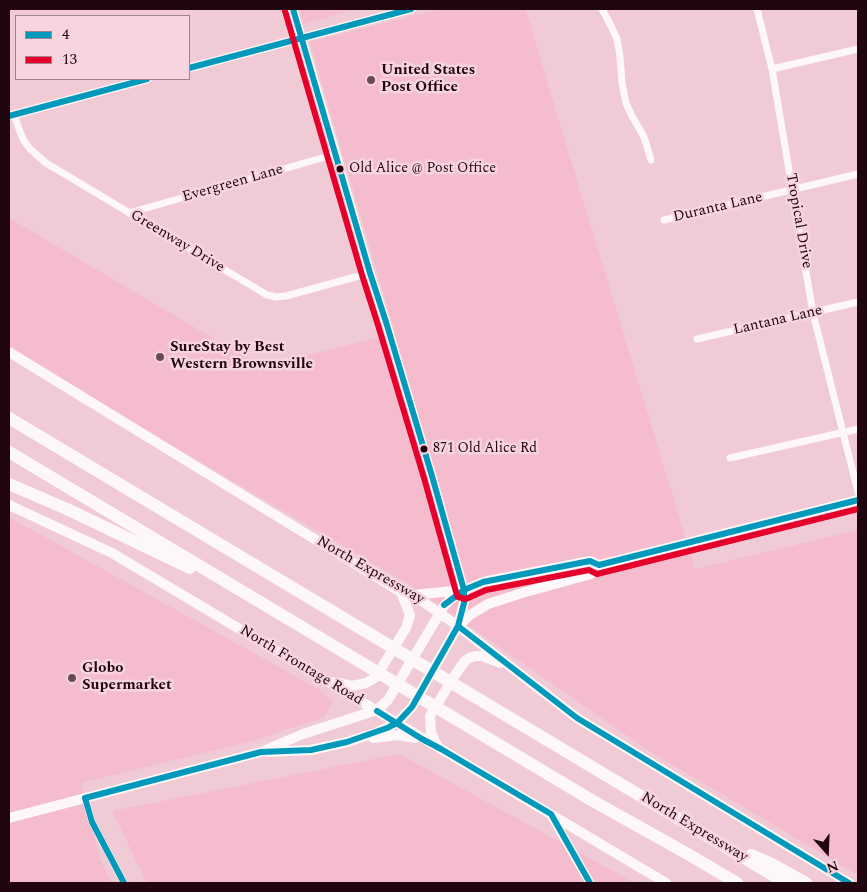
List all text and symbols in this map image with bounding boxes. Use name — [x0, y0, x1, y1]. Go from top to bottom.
legend — [15, 15, 190, 80]
text: 4 — [62, 23, 70, 46]
text: 13 — [62, 48, 77, 71]
place label: United States Post Office — [381, 62, 475, 97]
marker: United States Post Office — [365, 74, 377, 86]
street label: Evergreen Lane — [181, 161, 285, 207]
place label: Old Alice @ Post Office — [349, 161, 496, 177]
marker: Old Alice @ Post Office — [335, 164, 345, 174]
street label: Tropical Drive — [781, 172, 815, 270]
street label: Duranta Lane — [671, 189, 765, 227]
street label: Greenway Drive — [127, 207, 227, 277]
street label: Lantana Lane — [732, 302, 824, 340]
place label: SureStay by Best Western Brownsville — [170, 339, 313, 374]
marker: SureStay by Best Western Brownsville — [154, 351, 166, 363]
place label: 871 Old Alice Rd — [433, 441, 537, 457]
marker: 871 Old Alice Rd — [419, 444, 429, 454]
street label: North Expressway — [313, 533, 427, 609]
street label: North Frontage Road — [236, 622, 366, 710]
place label: Globo Supermarket — [82, 660, 172, 695]
marker: Globo Supermarket — [66, 672, 78, 684]
street label: North Expressway — [637, 789, 751, 867]
north arrow — [802, 827, 852, 877]
text: N — [823, 855, 841, 878]

